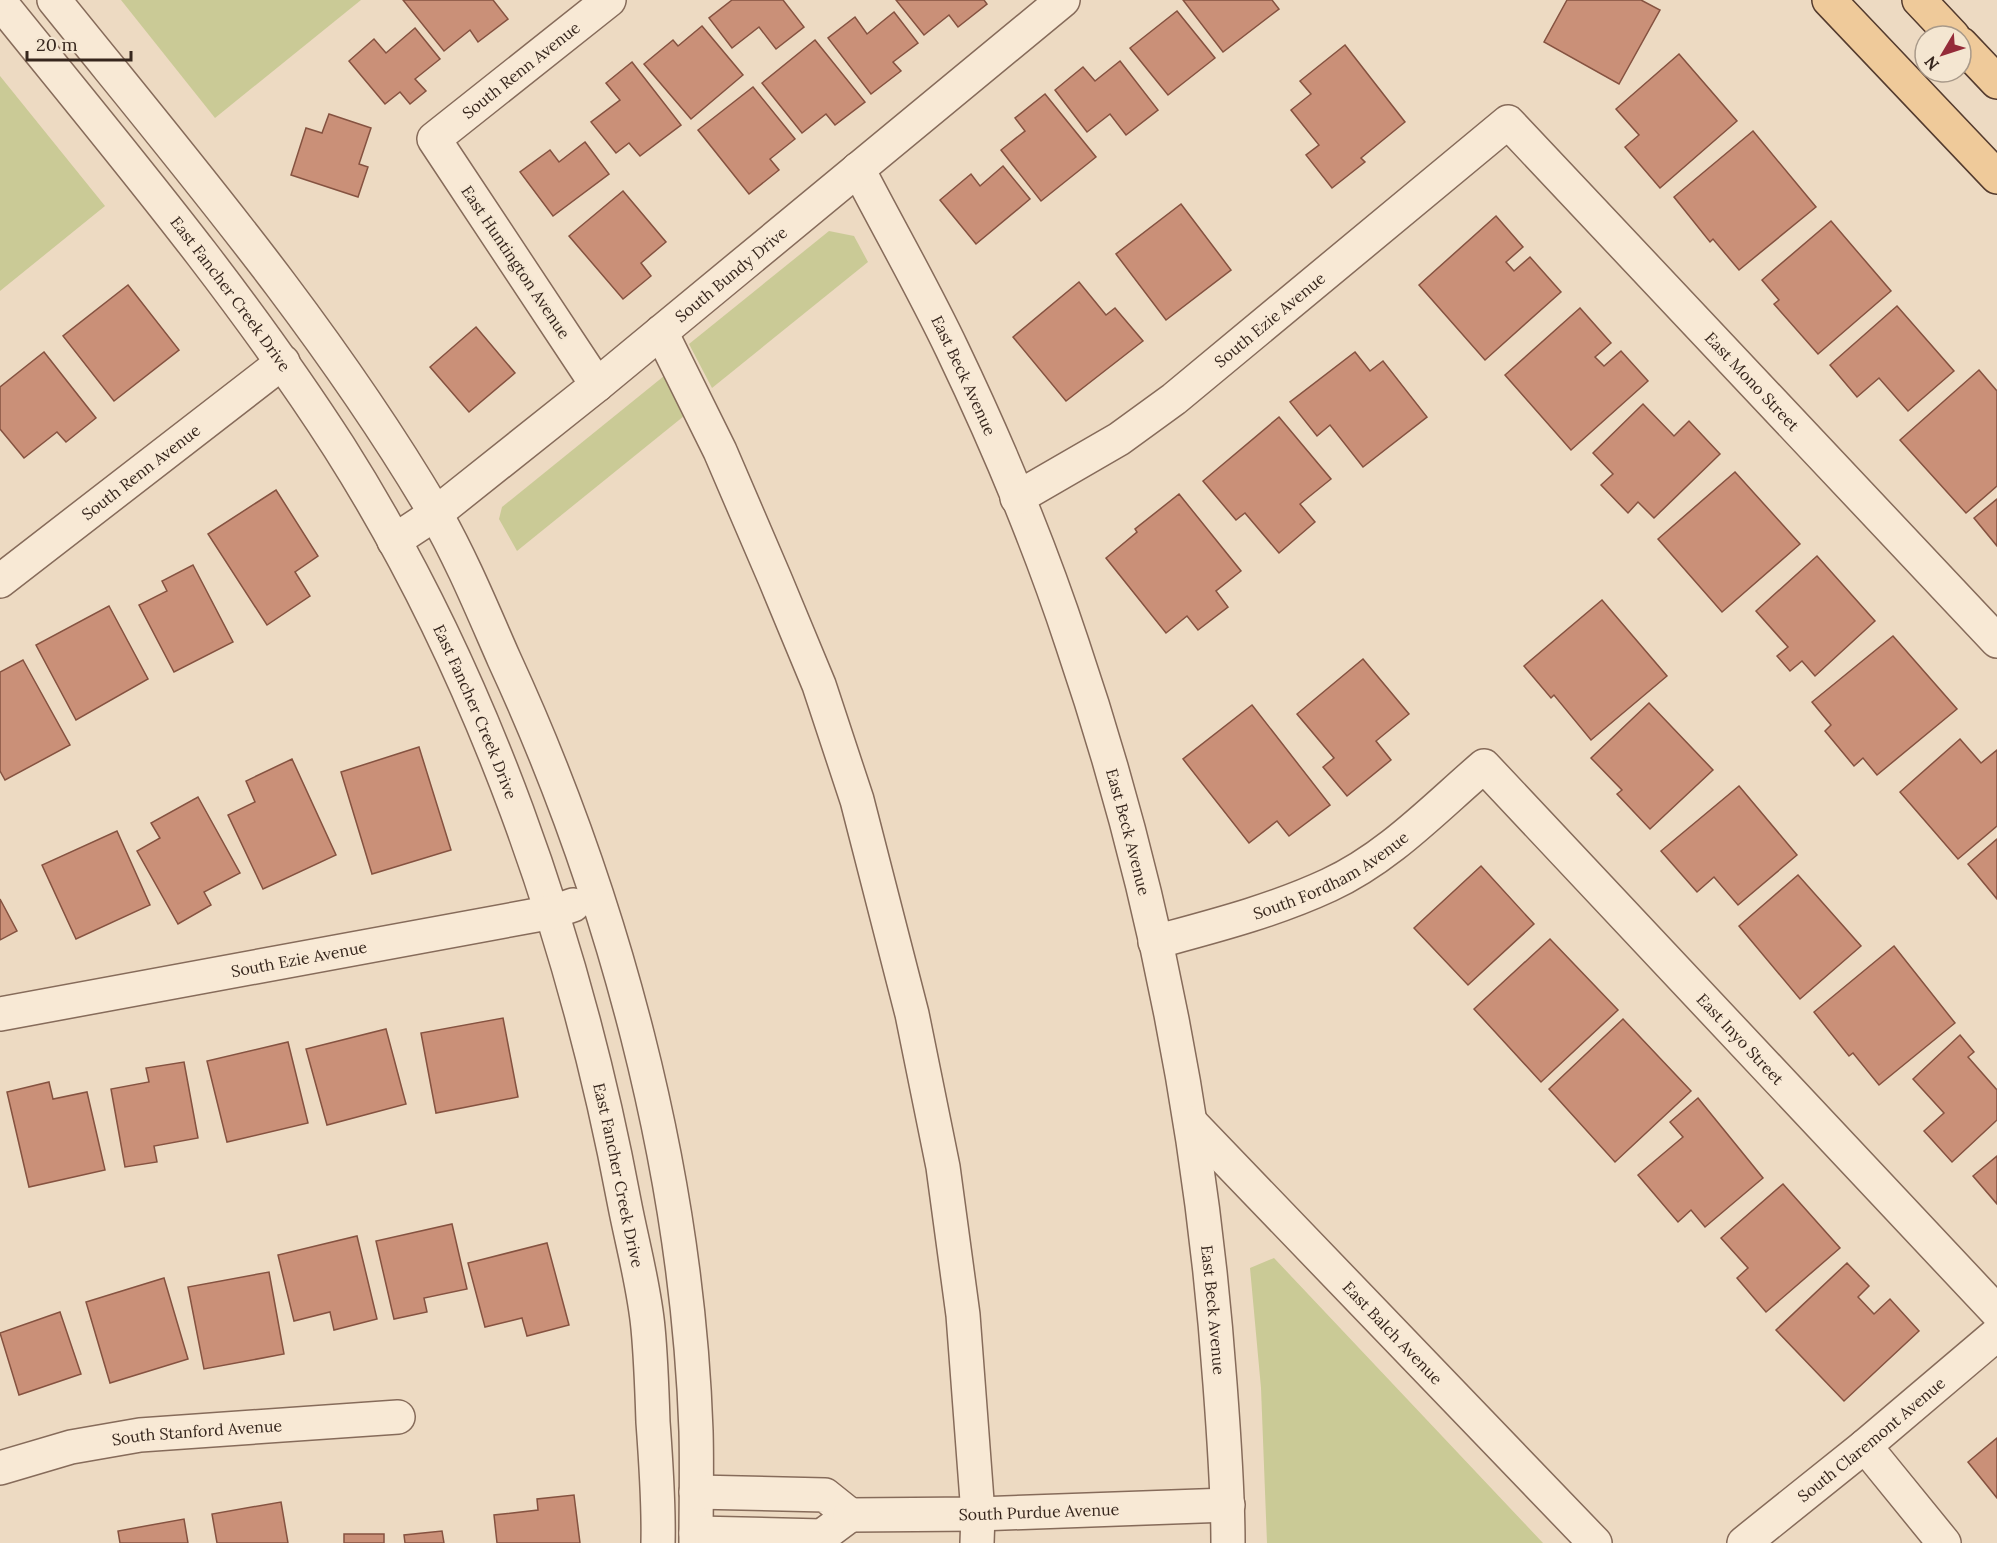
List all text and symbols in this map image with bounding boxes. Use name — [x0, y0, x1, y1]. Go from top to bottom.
street label: South Renn Avenue — [458, 17, 584, 123]
scale bar — [27, 24, 130, 62]
north arrow — [1913, 24, 1973, 84]
text: 20 m — [36, 33, 78, 56]
text: N — [1920, 52, 1943, 75]
street label: East Huntington Avenue — [457, 182, 575, 343]
street label: East Fancher Creek Drive — [166, 212, 295, 375]
street label: South Bundy Drive — [671, 222, 791, 326]
street label: South Ezie Avenue — [1210, 268, 1329, 371]
street label: East Beck Avenue — [927, 312, 1001, 439]
street label: East Mono Street — [1701, 328, 1804, 436]
street label: South Renn Avenue — [77, 420, 204, 524]
street label: East Fancher Creek Drive — [429, 621, 522, 802]
street label: East Beck Avenue — [1102, 766, 1155, 898]
street label: South Fordham Avenue — [1250, 827, 1413, 923]
street label: South Ezie Avenue — [229, 936, 369, 981]
street label: East Inyo Street — [1693, 989, 1789, 1089]
street label: East Fancher Creek Drive — [589, 1081, 648, 1270]
street label: East Beck Avenue — [1197, 1244, 1229, 1376]
street label: East Balch Avenue — [1339, 1277, 1447, 1389]
street label: South Claremont Avenue — [1793, 1372, 1949, 1506]
street label: South Stanford Avenue — [110, 1415, 283, 1450]
street label: South Purdue Avenue — [959, 1499, 1120, 1524]

